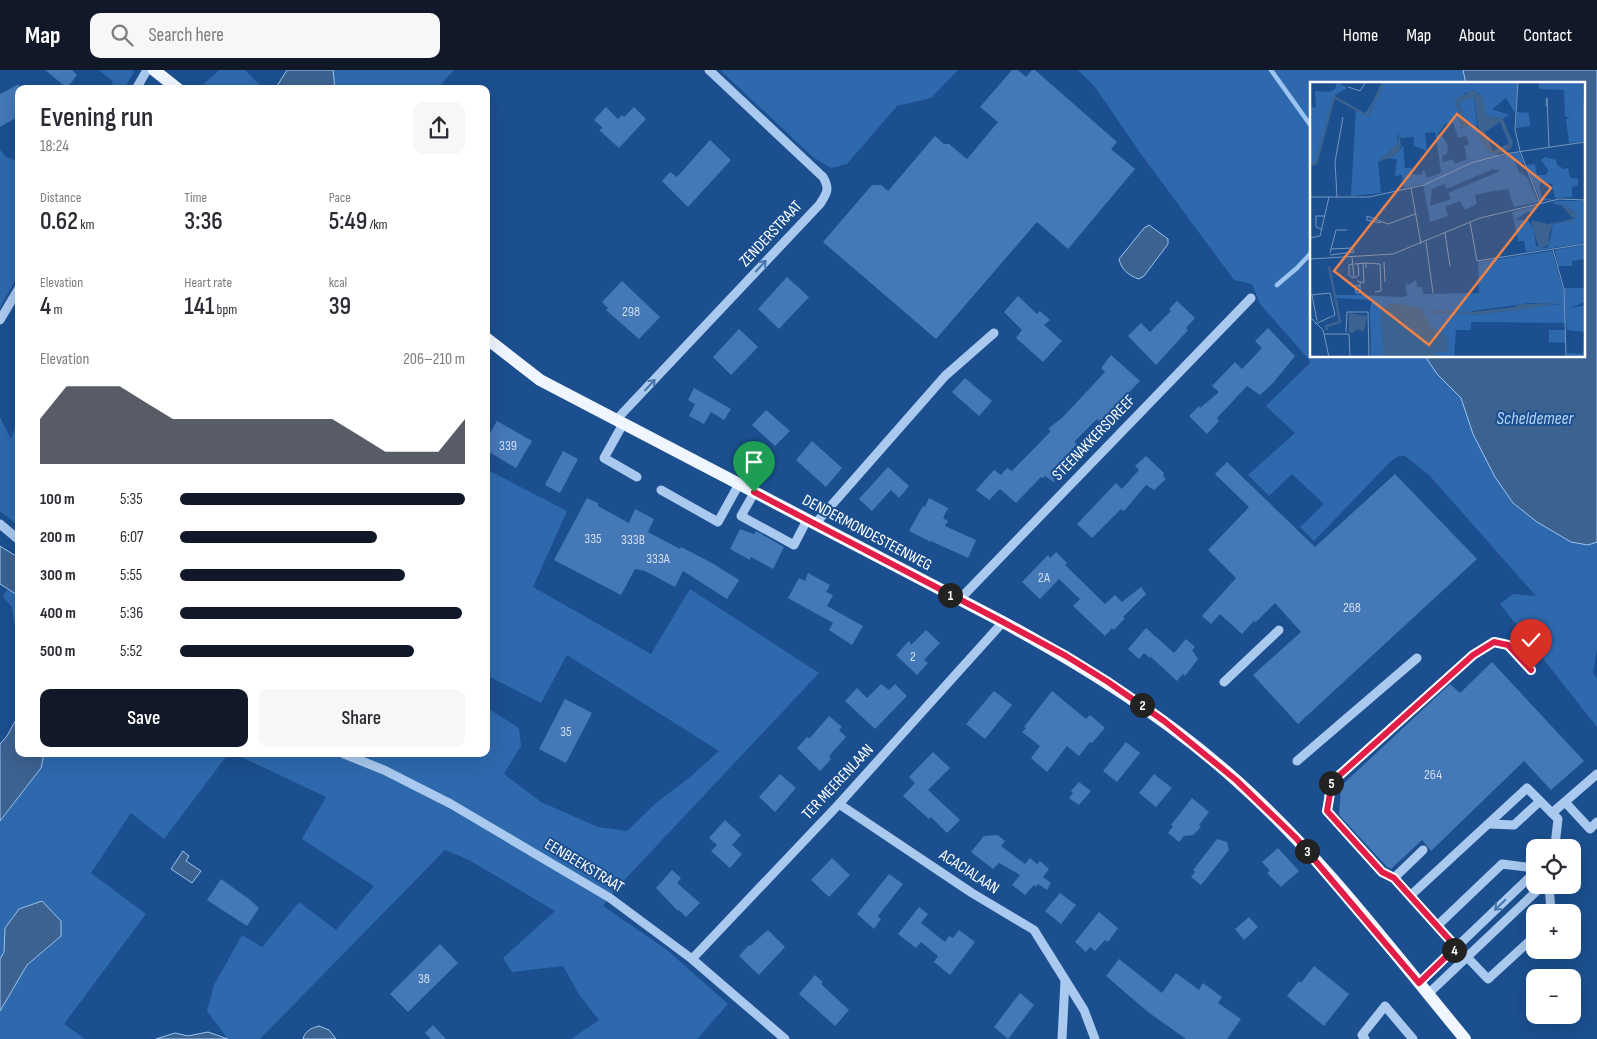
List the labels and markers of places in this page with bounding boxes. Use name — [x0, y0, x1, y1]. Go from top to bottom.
pin — [733, 441, 775, 492]
pin: 1 — [938, 582, 962, 608]
pin — [1510, 619, 1552, 670]
pin: 2 — [1130, 692, 1154, 718]
pin: 5 — [1318, 770, 1344, 796]
pin: 3 — [1294, 838, 1320, 864]
pin: 4 — [1442, 938, 1466, 962]

